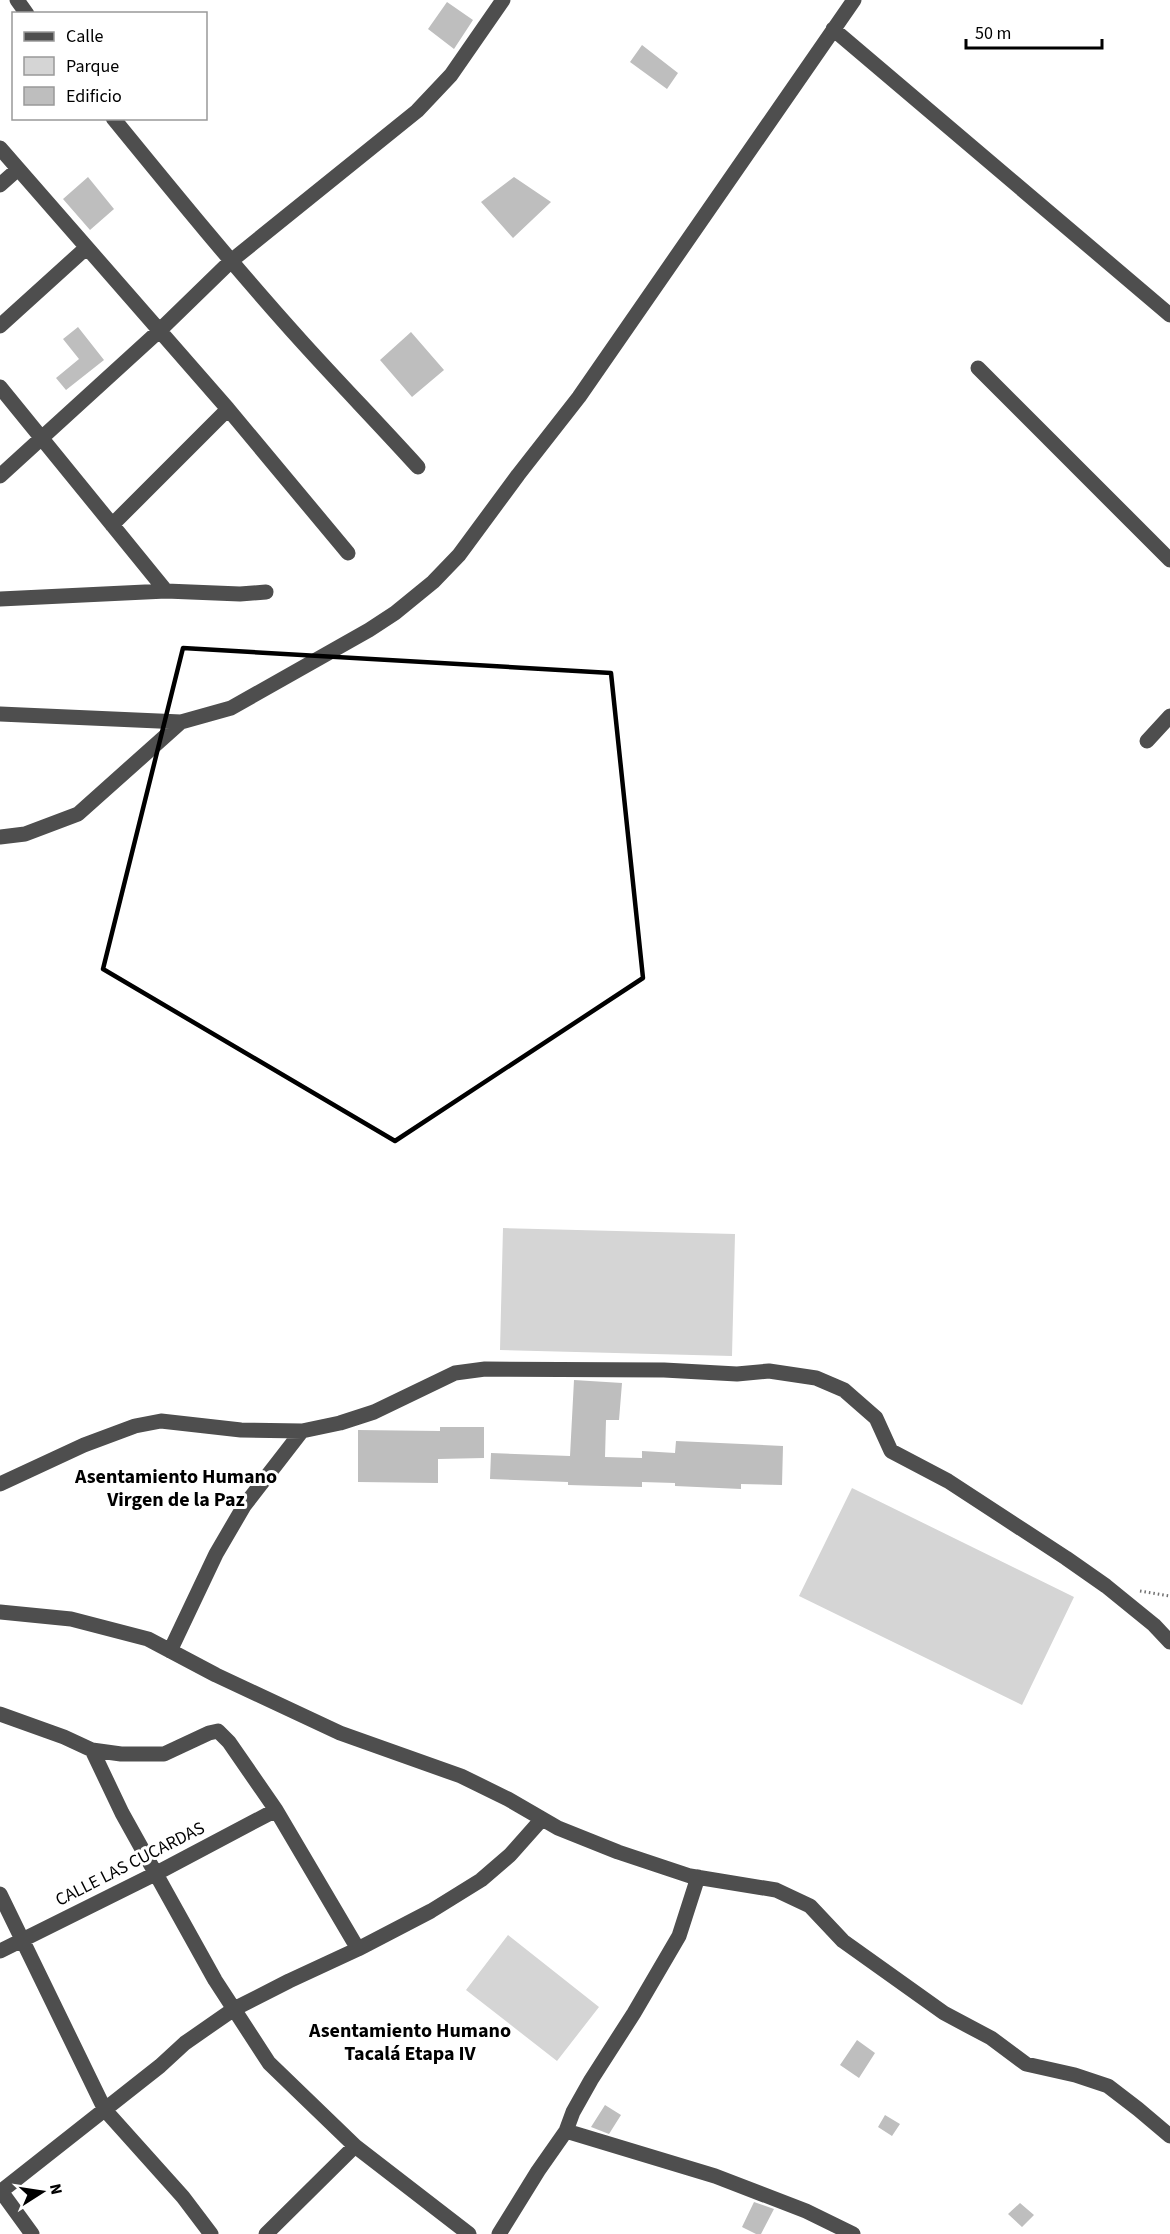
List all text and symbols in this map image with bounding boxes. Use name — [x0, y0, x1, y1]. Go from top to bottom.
legend — [12, 12, 207, 120]
scale bar — [966, 12, 1102, 50]
text: 50 m — [975, 21, 1011, 46]
text: Calle — [66, 24, 104, 49]
text: Parque — [66, 54, 119, 79]
text: Edificio — [66, 84, 122, 109]
district label: Asentamiento Humano Virgen de la Paz — [74, 1463, 277, 1514]
street label: CALLE LAS CUCARDAS — [51, 1815, 209, 1913]
district label: Asentamiento Humano Tacalá Etapa IV — [308, 2017, 511, 2068]
north arrow — [12, 2162, 72, 2222]
text: N — [44, 2182, 68, 2197]

